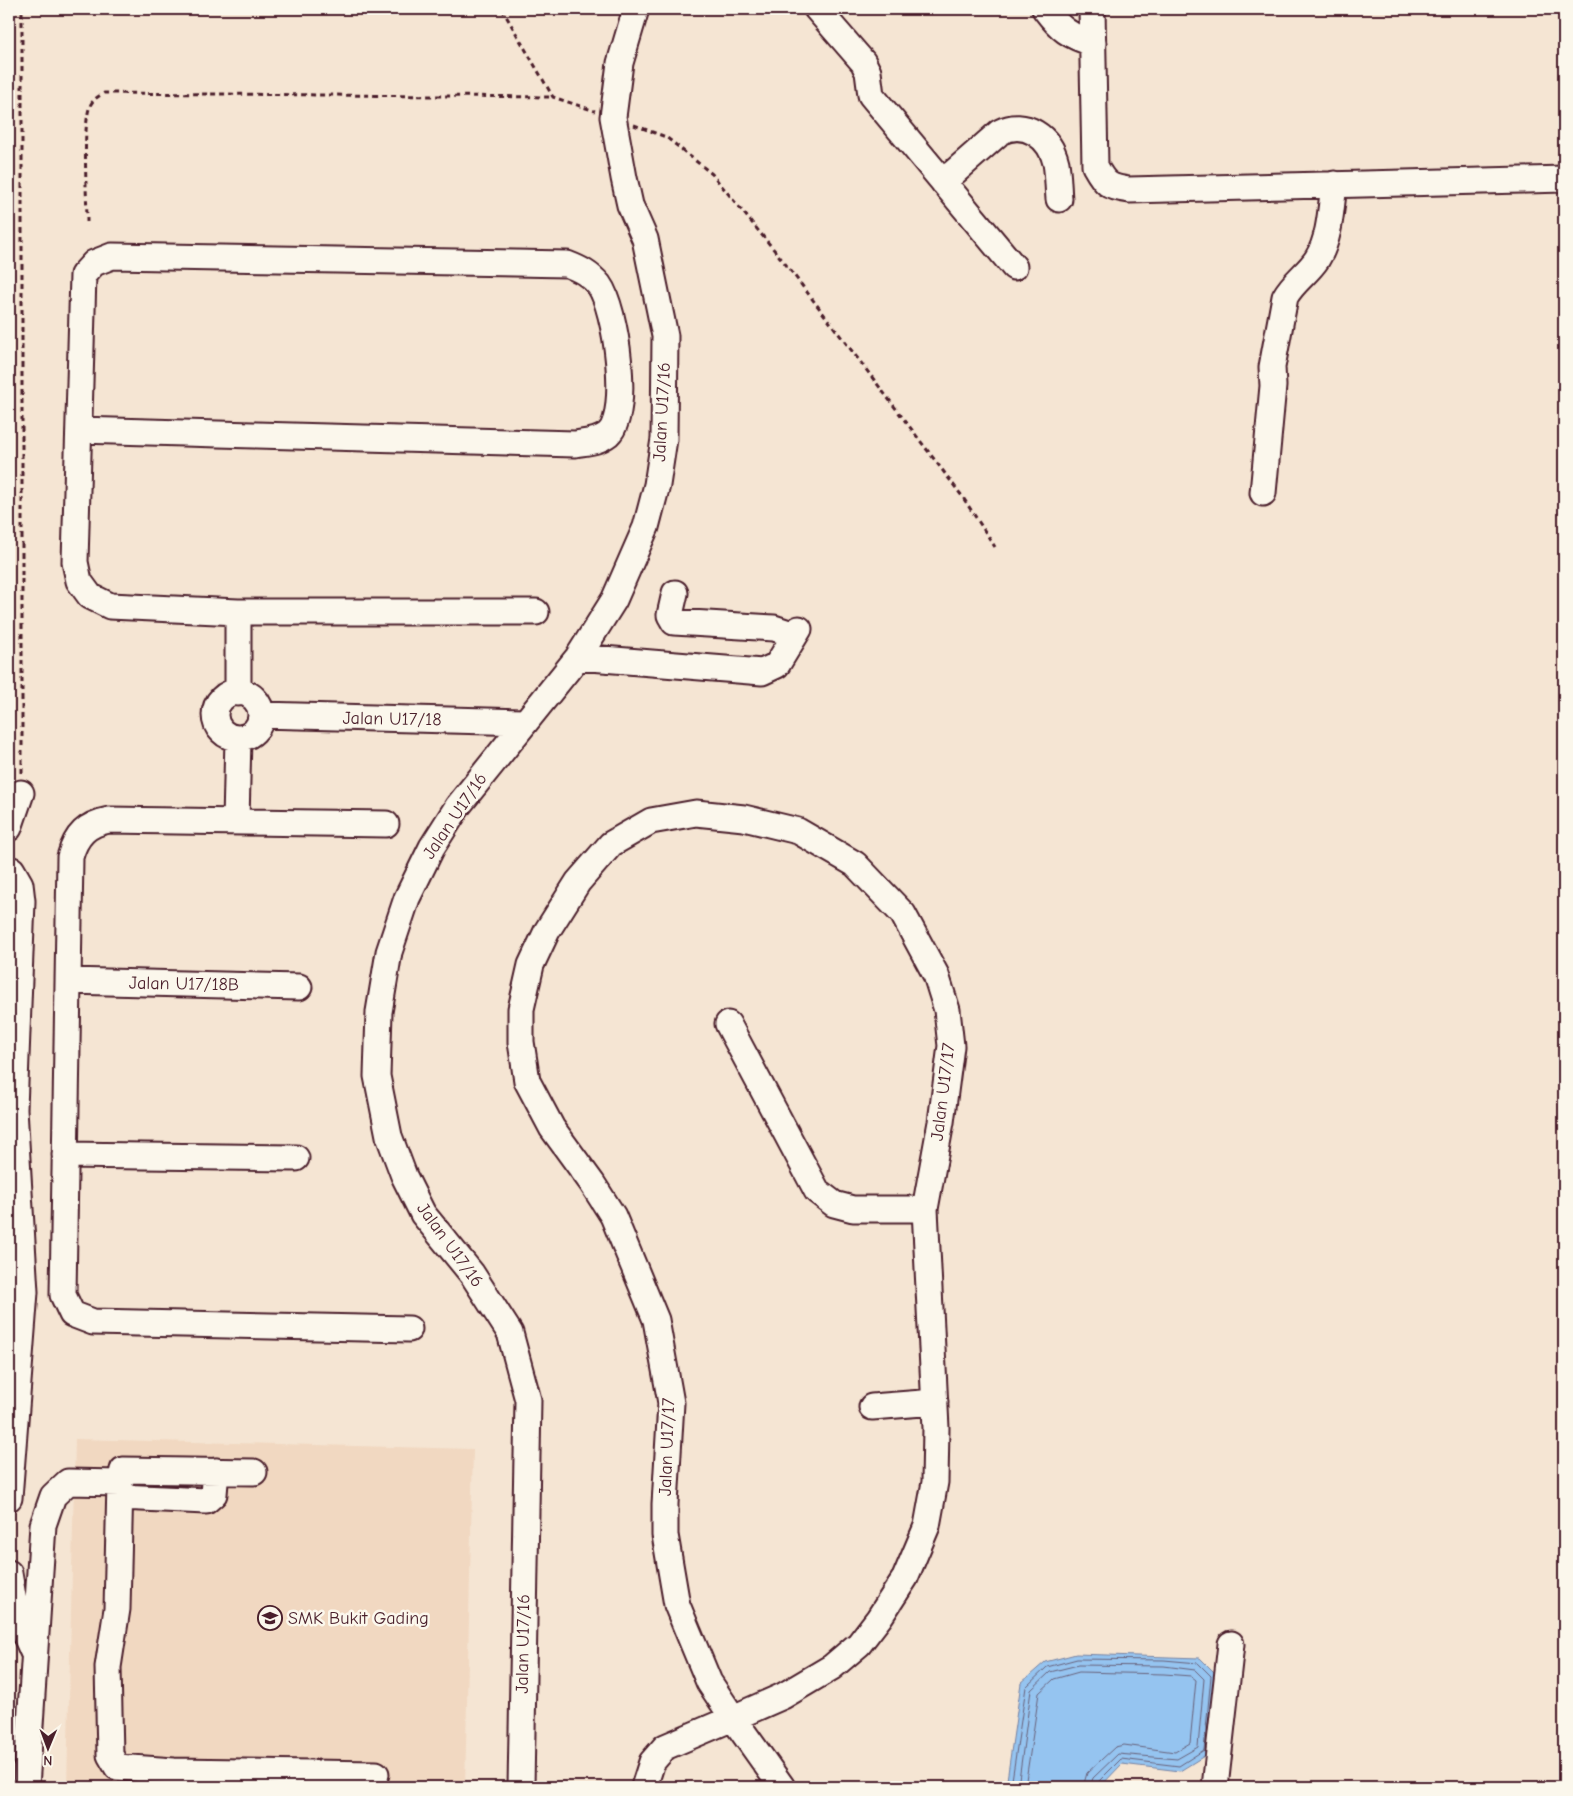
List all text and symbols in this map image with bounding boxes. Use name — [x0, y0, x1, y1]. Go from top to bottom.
street label: Jalan U17/16 — [649, 362, 675, 462]
street label: Jalan U17/18 — [342, 708, 442, 730]
street label: Jalan U17/16 — [418, 769, 492, 863]
street label: Jalan U17/18B — [129, 973, 239, 995]
street label: Jalan U17/17 — [927, 1041, 959, 1142]
street label: Jalan U17/16 — [412, 1199, 488, 1291]
street label: Jalan U17/17 — [655, 1397, 679, 1496]
street label: Jalan U17/16 — [512, 1594, 534, 1694]
school or university icon: SMK Bukit Gading — [257, 1605, 283, 1631]
place label: SMK Bukit Gading — [288, 1608, 429, 1629]
north arrow — [22, 1724, 72, 1774]
text: N — [43, 1752, 52, 1769]

